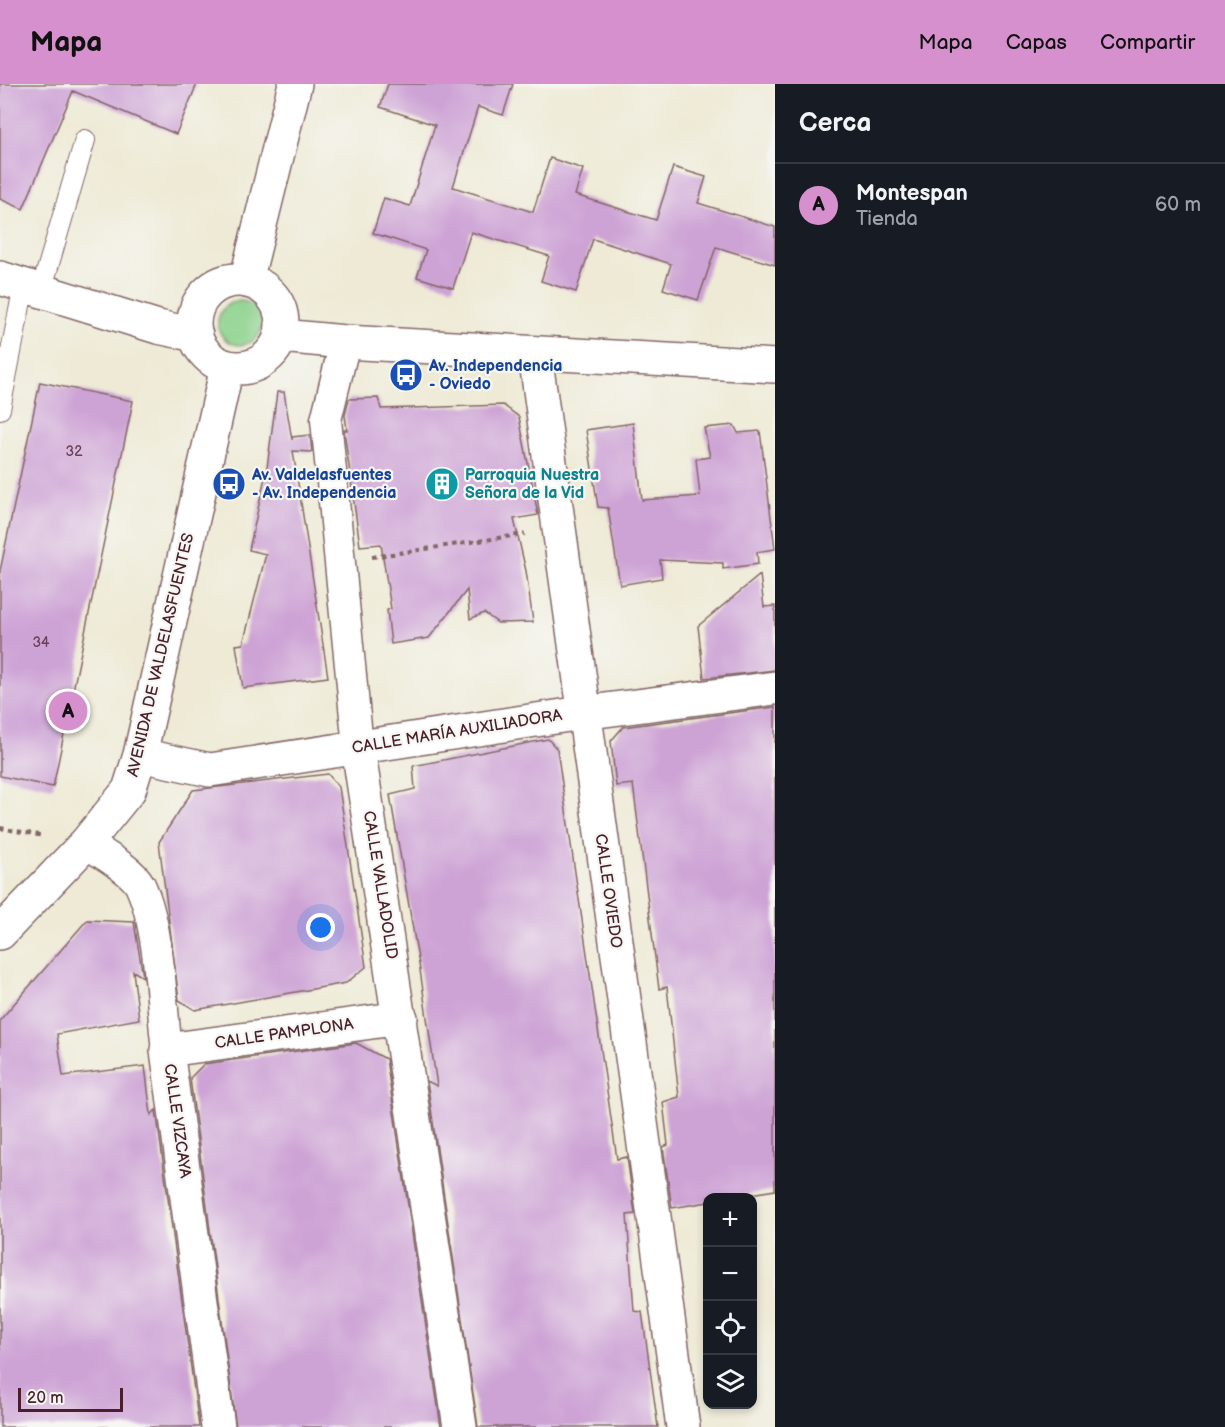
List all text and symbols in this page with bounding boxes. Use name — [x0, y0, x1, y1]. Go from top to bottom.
text: Mapa — [30, 26, 102, 59]
text: Mapa — [919, 30, 973, 55]
text: Capas — [1006, 30, 1067, 55]
text: Compartir — [1100, 30, 1195, 55]
text: Cerca — [799, 108, 871, 139]
text: Montespan — [856, 180, 968, 207]
text: A — [812, 193, 825, 217]
text: 60 m — [1155, 193, 1201, 217]
text: Tienda — [856, 207, 918, 231]
bus stop icon: Av. Independencia - Oviedo — [388, 357, 424, 393]
place label: Av. Independencia - Oviedo — [428, 357, 563, 394]
house number: 32 — [66, 443, 83, 460]
bus stop icon: Av. Valdelasfuentes - Av. Independencia — [211, 466, 247, 502]
place label: Av. Valdelasfuentes - Av. Independencia — [251, 466, 396, 503]
building icon: Parroquia Nuestra Señora de la Vid — [424, 466, 460, 502]
place label: Parroquia Nuestra Señora de la Vid — [465, 466, 599, 503]
street label: AVENIDA DE VALDELASFUENTES — [124, 531, 198, 779]
house number: 34 — [32, 634, 50, 651]
pin: A — [48, 688, 88, 734]
street label: CALLE MARÍA AUXILIADORA — [350, 704, 564, 758]
street label: CALLE VALLADOLID — [359, 809, 401, 961]
street label: CALLE OVIEDO — [591, 833, 625, 949]
your location — [306, 913, 335, 942]
street label: CALLE PAMPLONA — [213, 1015, 355, 1053]
street label: CALLE VIZCAYA — [160, 1063, 194, 1180]
map controls — [703, 1193, 757, 1409]
button: + — [703, 1193, 757, 1247]
button: − — [703, 1247, 757, 1301]
button: locate — [703, 1301, 757, 1355]
button: layers — [703, 1355, 757, 1409]
scale bar — [18, 1385, 123, 1412]
text: 20 m — [27, 1389, 63, 1408]

